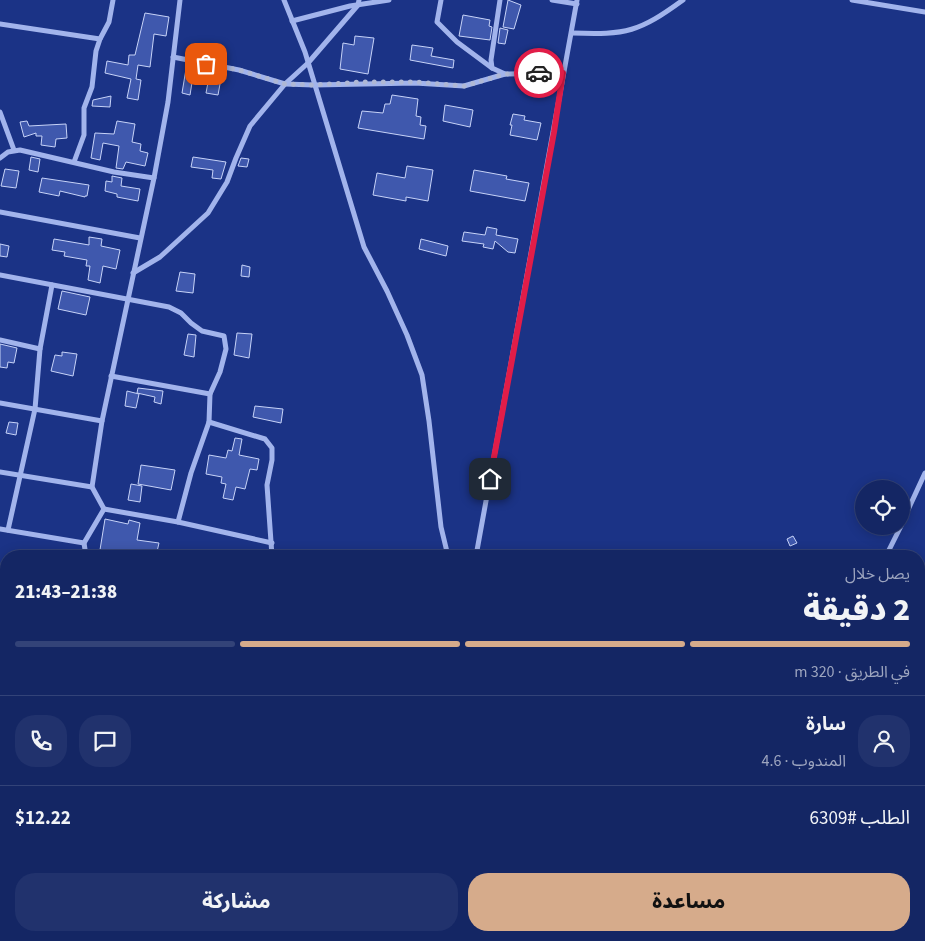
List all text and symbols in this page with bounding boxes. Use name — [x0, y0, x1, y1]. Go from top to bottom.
pin — [185, 43, 227, 85]
courier — [514, 48, 564, 98]
icon: bag — [192, 50, 220, 78]
icon: car — [525, 59, 553, 87]
pin — [469, 458, 511, 500]
icon: home — [476, 465, 504, 493]
map controls — [855, 480, 910, 535]
button: locate — [855, 480, 910, 535]
text: يصل خلال — [845, 563, 910, 585]
text: 21:38–21:43 — [15, 579, 117, 606]
text: 2 دقيقة — [803, 587, 910, 633]
text: في الطريق · 320 m — [794, 661, 910, 683]
text: سارة — [806, 711, 846, 738]
button: phone — [15, 715, 67, 767]
button: chat — [79, 715, 131, 767]
button: person — [858, 715, 910, 767]
text: المندوب · 4.6 — [761, 750, 846, 772]
text: $12.22 — [15, 805, 71, 832]
text: الطلب #6309 — [810, 805, 910, 832]
button: مشاركة — [15, 873, 458, 931]
button: مساعدة — [468, 873, 910, 931]

